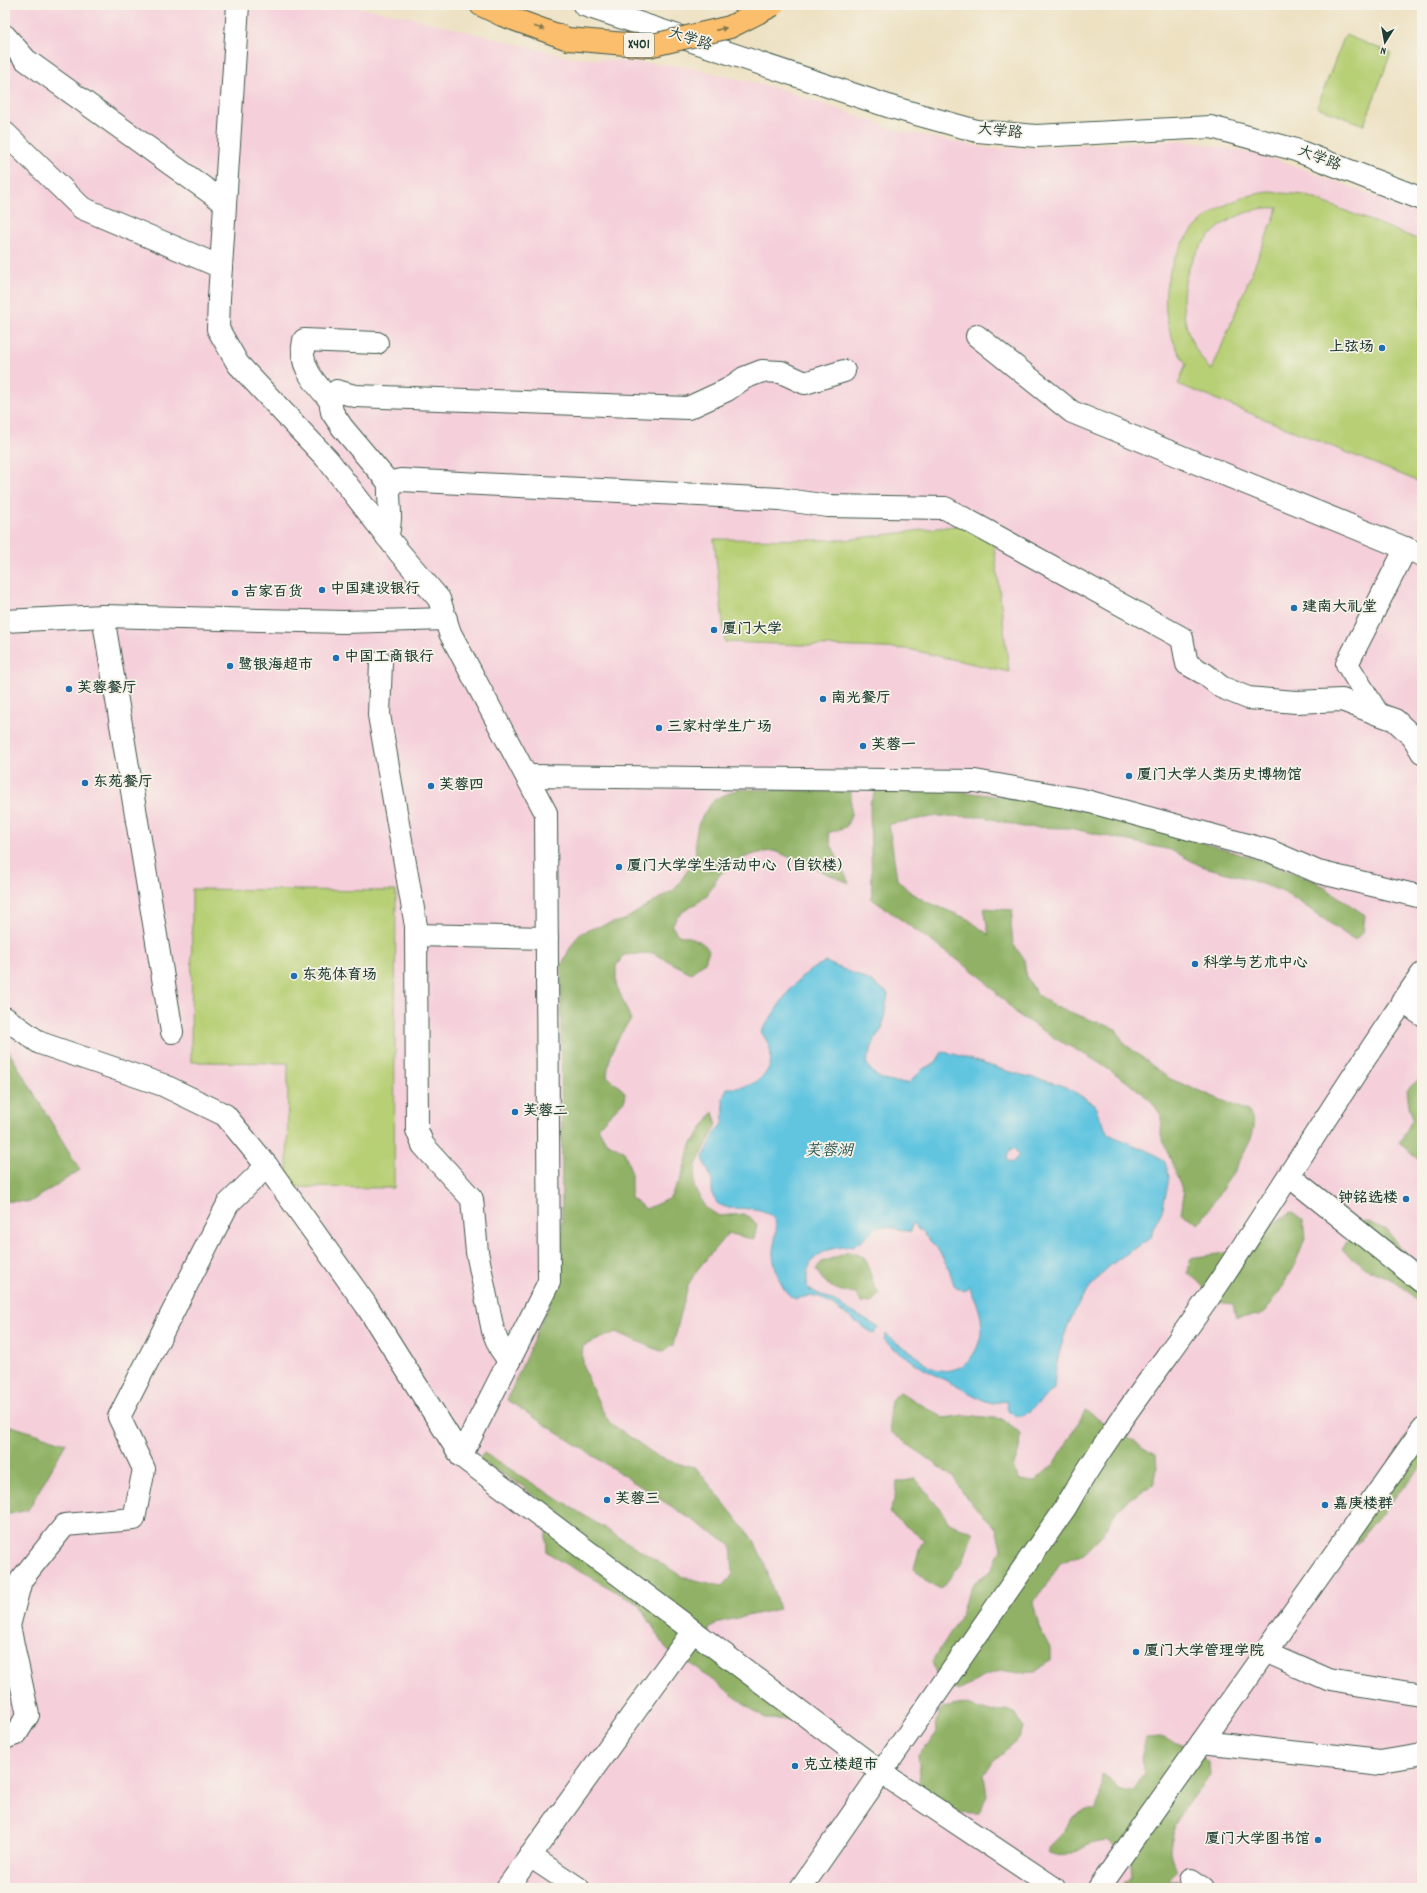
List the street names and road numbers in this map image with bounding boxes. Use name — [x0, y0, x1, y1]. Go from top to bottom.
street label: 大学路 — [665, 23, 715, 57]
road number: X401 — [624, 33, 654, 57]
street label: 大学路 — [976, 119, 1024, 145]
street label: 大学路 — [1294, 141, 1344, 177]

